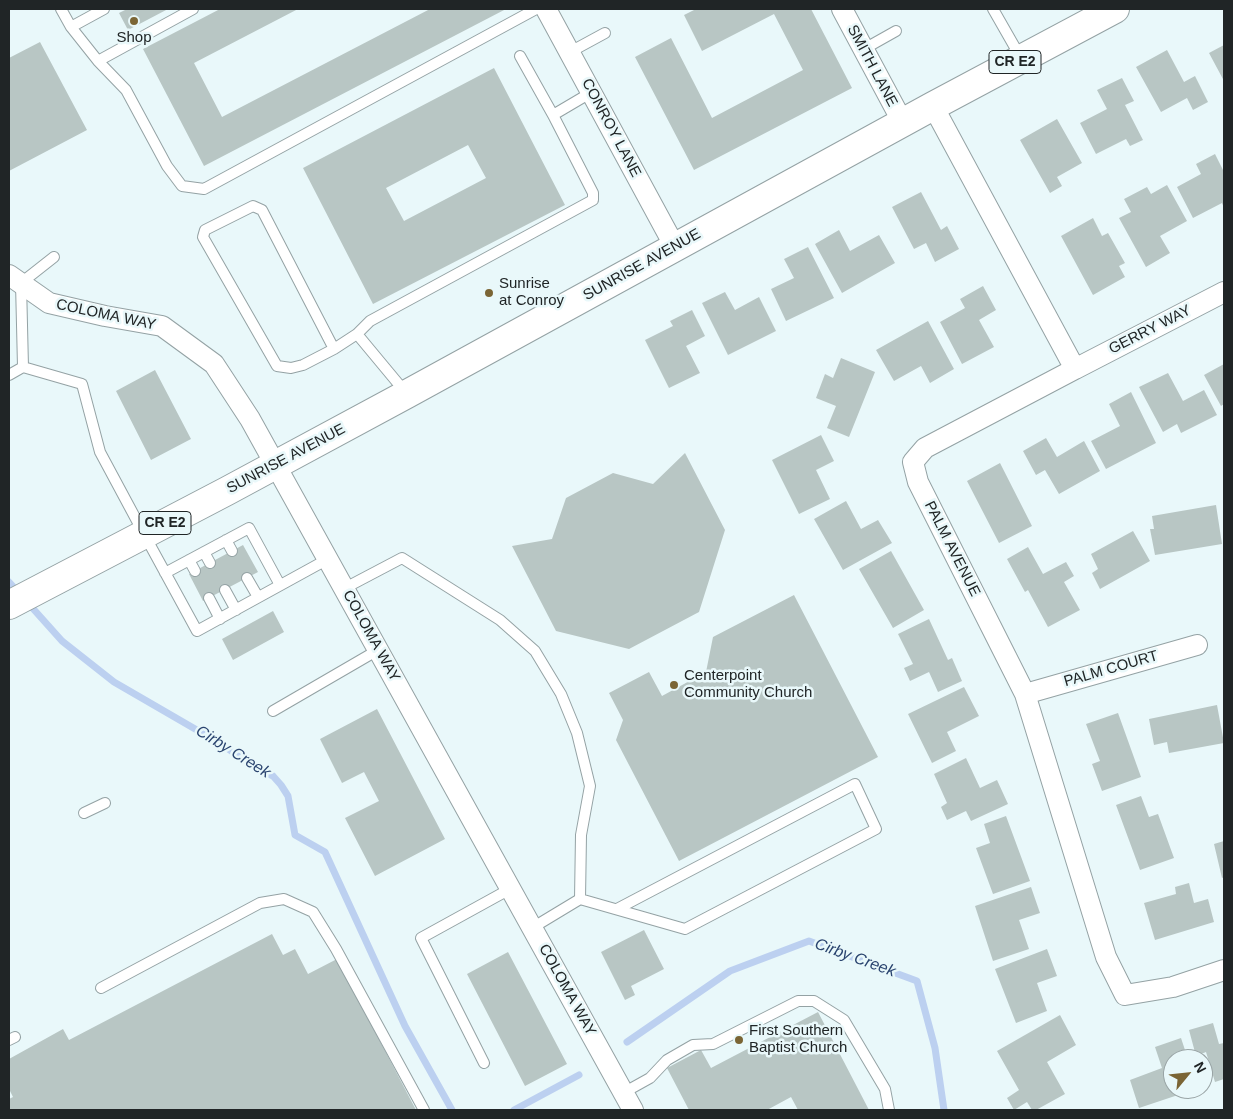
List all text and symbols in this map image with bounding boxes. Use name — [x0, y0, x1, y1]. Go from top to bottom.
marker: Shop — [128, 15, 140, 27]
street label: SMITH LANE — [843, 22, 901, 110]
place label: Shop — [116, 29, 152, 47]
road number: CR E2 — [989, 51, 1041, 74]
street label: CONROY LANE — [577, 76, 645, 180]
street label: SUNRISE AVENUE — [580, 225, 704, 305]
place label: Sunrise at Conroy — [499, 275, 564, 310]
marker: Sunrise at Conroy — [483, 287, 495, 299]
street label: COLOMA WAY — [54, 296, 158, 334]
street label: GERRY WAY — [1106, 302, 1194, 358]
street label: SUNRISE AVENUE — [224, 420, 348, 498]
street label: PALM AVENUE — [920, 498, 984, 600]
road number: CR E2 — [139, 512, 191, 534]
street label: COLOMA WAY — [338, 587, 404, 685]
street label: PALM COURT — [1062, 647, 1160, 691]
place label: Centerpoint Community Church — [684, 667, 812, 702]
marker: Centerpoint Community Church — [668, 679, 680, 691]
water label: Cirby Creek — [192, 721, 274, 783]
water label: Cirby Creek — [812, 935, 898, 981]
street label: COLOMA WAY — [534, 941, 600, 1039]
place label: First Southern Baptist Church — [749, 1022, 847, 1057]
marker: First Southern Baptist Church — [733, 1034, 745, 1046]
north arrow — [1163, 1049, 1213, 1099]
text: N — [1191, 1059, 1210, 1076]

